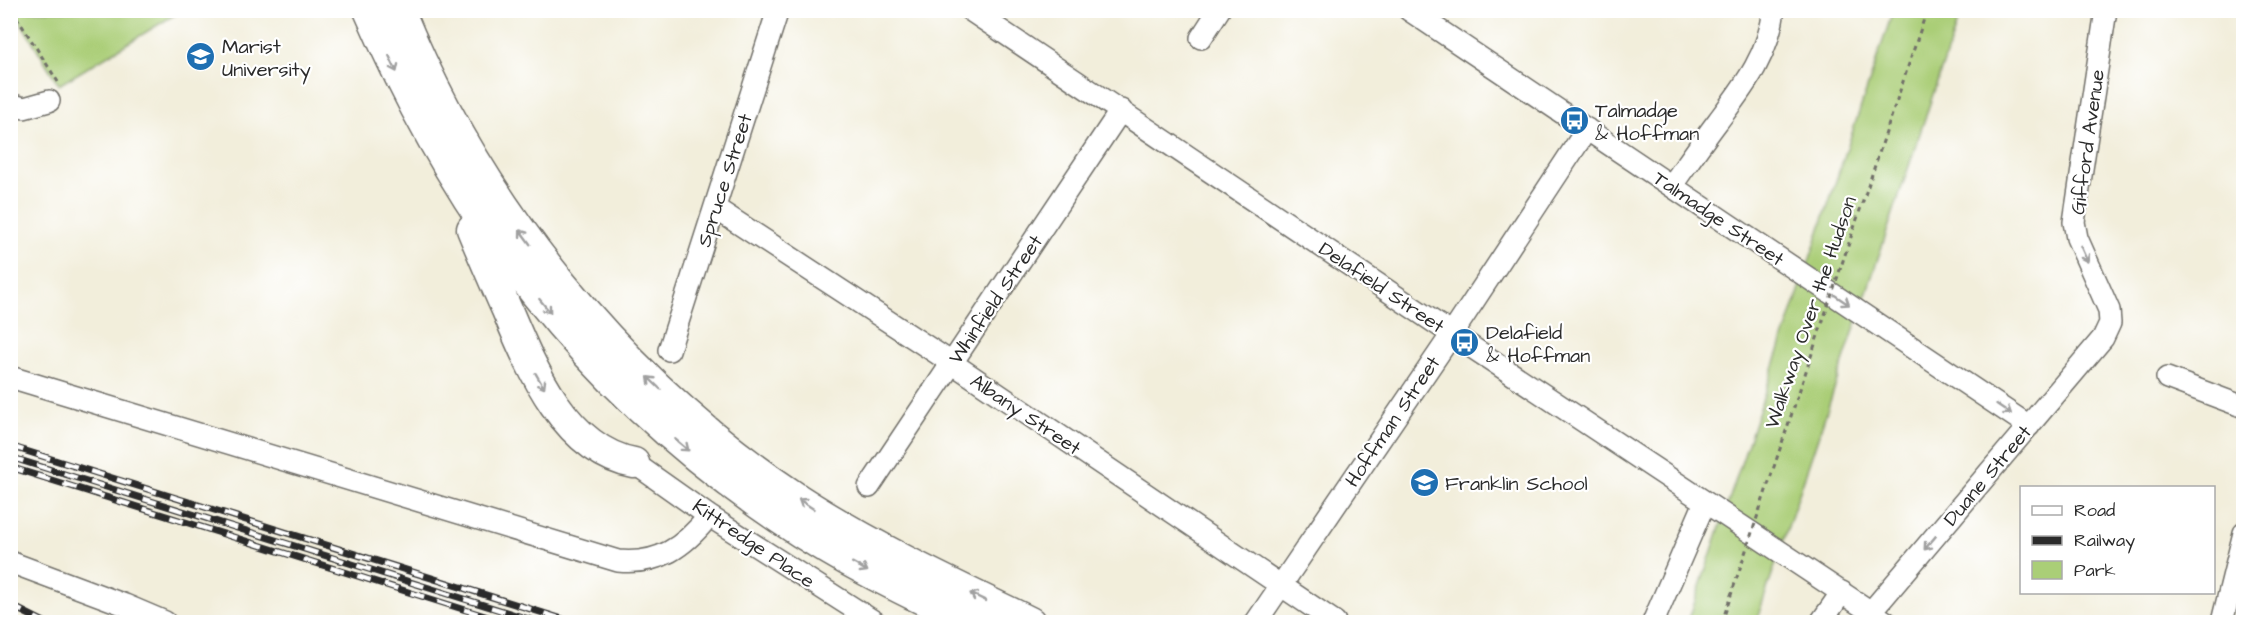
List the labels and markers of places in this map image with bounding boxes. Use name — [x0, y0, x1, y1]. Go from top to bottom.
place label: Marist University — [222, 33, 311, 85]
school or university icon: Marist University — [185, 41, 217, 73]
place label: Talmadge & Hoffman — [1595, 97, 1699, 148]
bus stop icon: Talmadge & Hoffman — [1558, 105, 1590, 137]
place label: Delafield & Hoffman — [1486, 319, 1590, 370]
bus stop icon: Delafield & Hoffman — [1449, 327, 1481, 359]
school or university icon: Franklin School — [1408, 467, 1440, 499]
place label: Franklin School — [1445, 470, 1588, 498]

